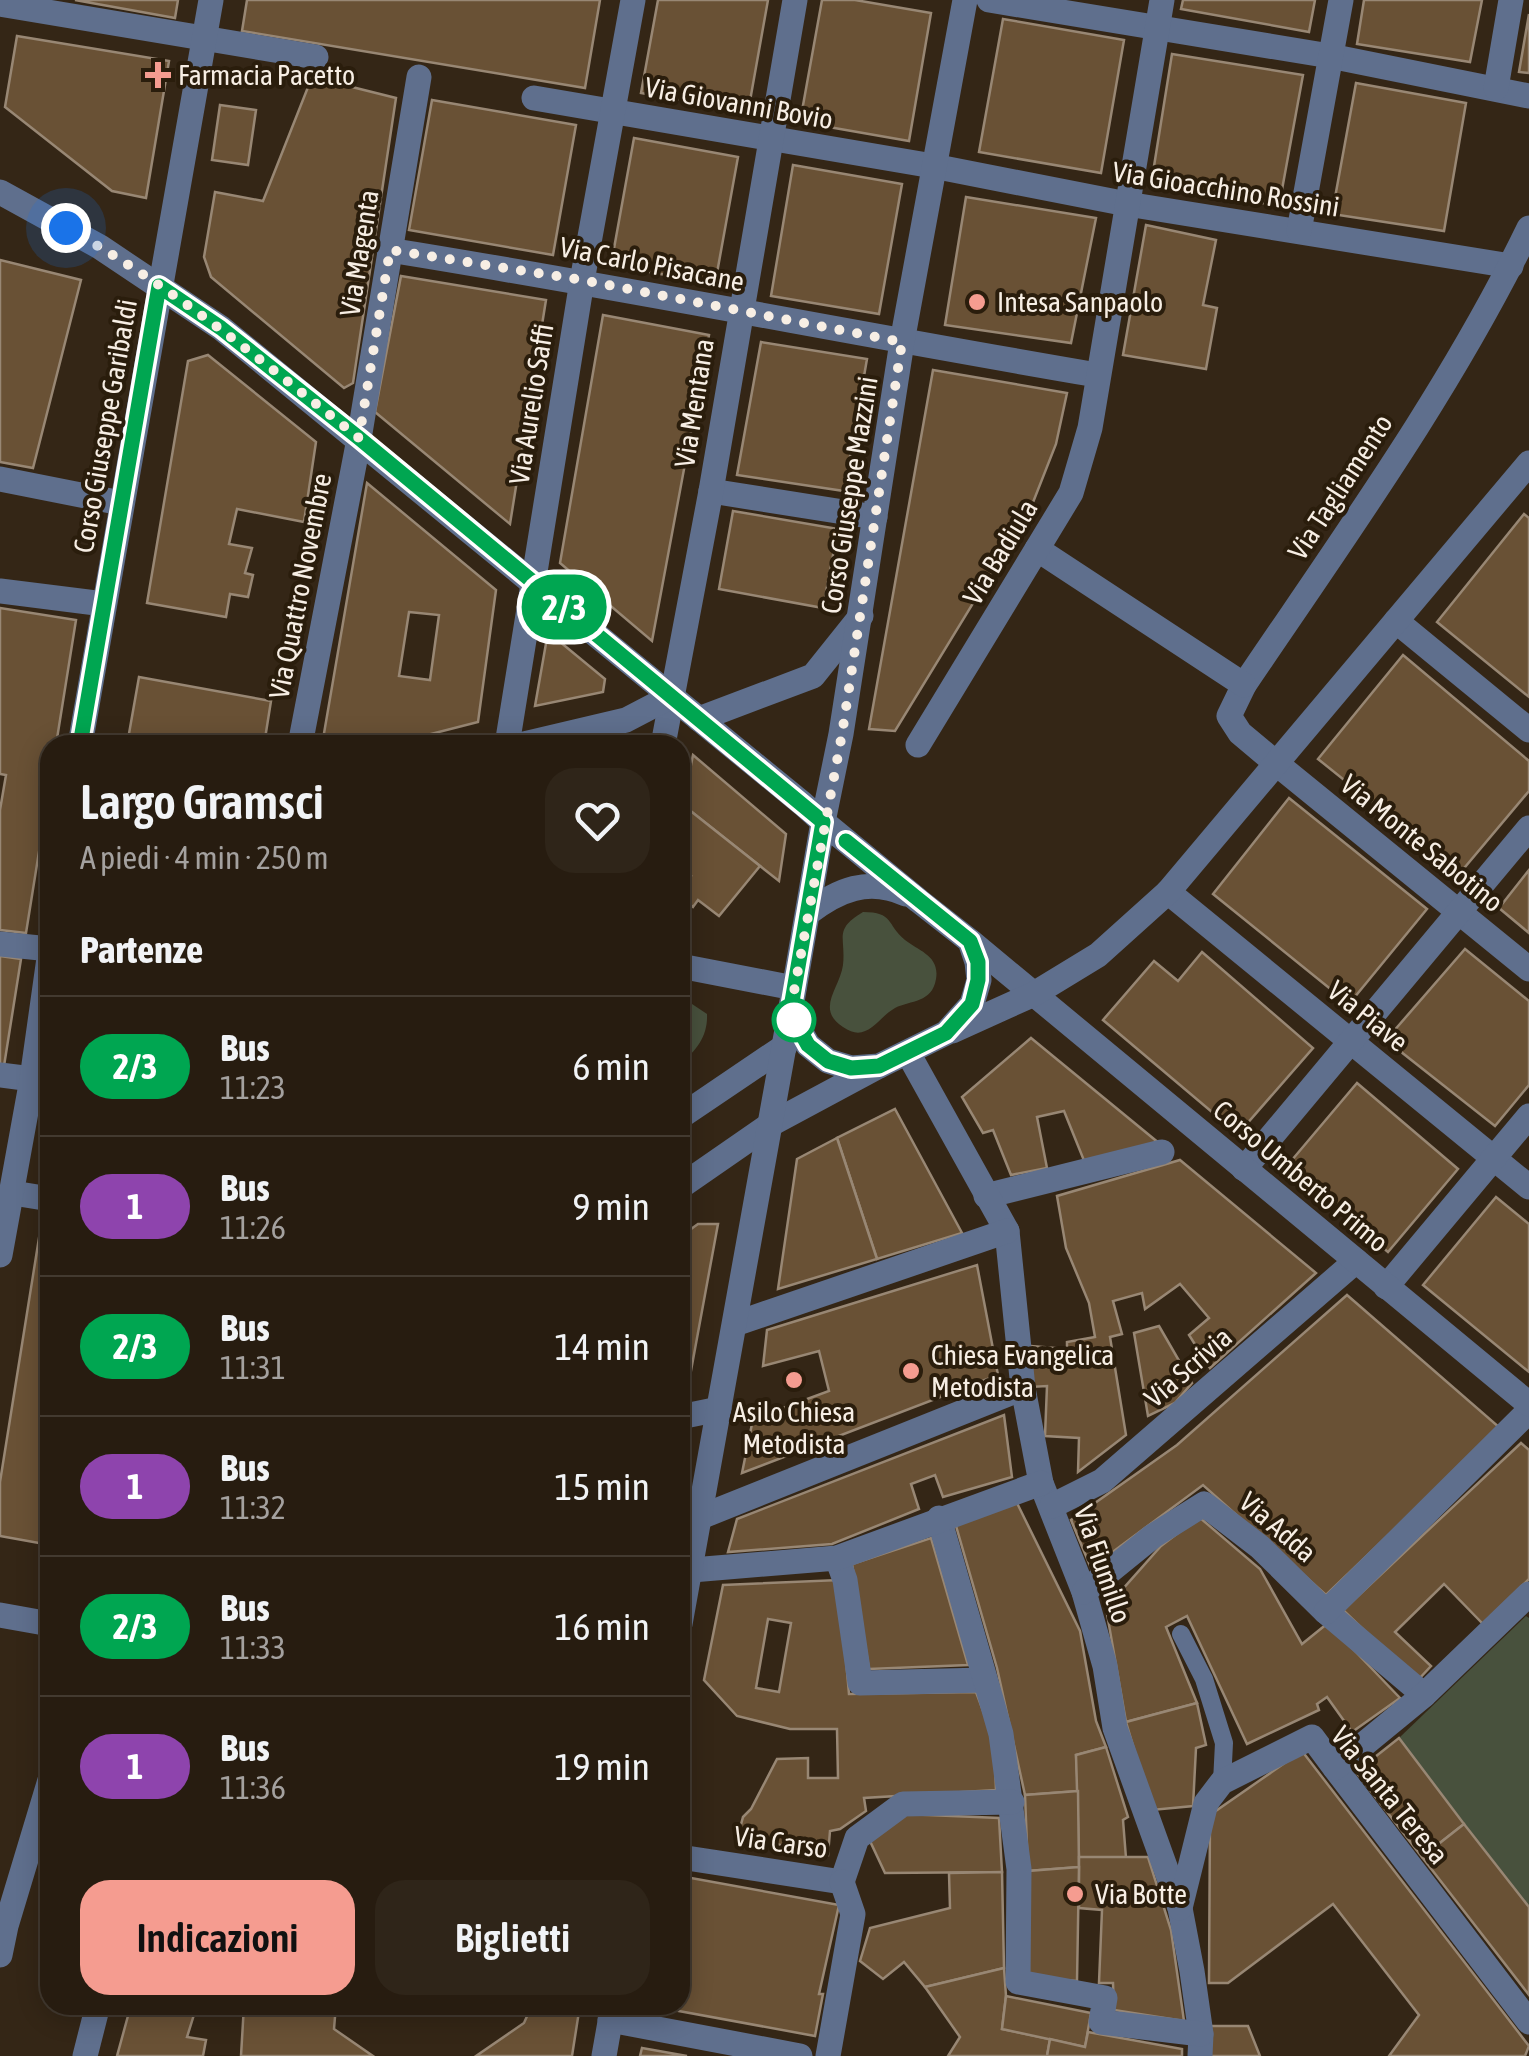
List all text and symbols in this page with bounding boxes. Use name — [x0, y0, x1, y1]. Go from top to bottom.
place label: Farmacia Pacetto — [178, 59, 355, 91]
marker: Farmacia Pacetto — [147, 64, 169, 86]
street label: Via Giovanni Bovio — [643, 71, 835, 135]
street label: Via Gioacchino Rossini — [1110, 155, 1342, 223]
street label: Via Magenta — [333, 187, 385, 319]
your location — [41, 203, 91, 253]
street label: Via Carlo Pisacane — [557, 230, 747, 298]
place label: Intesa Sanpaolo — [997, 286, 1163, 318]
marker: Intesa Sanpaolo — [966, 291, 988, 313]
street label: Corso Giuseppe Garibaldi — [67, 297, 143, 555]
street label: Via Aurelio Saffi — [502, 321, 560, 487]
street label: Via Mentana — [668, 336, 720, 470]
street label: Corso Giuseppe Mazzini — [814, 374, 884, 616]
street label: Via Tagliamento — [1281, 408, 1399, 566]
street label: Via Quattro Novembre — [262, 471, 338, 701]
street label: Via Badiula — [956, 494, 1044, 610]
line badge: 2/3 — [506, 574, 622, 640]
text: 2/3 — [542, 587, 586, 627]
button: heart — [545, 768, 650, 873]
street label: Via Monte Sabotino — [1334, 768, 1510, 918]
text: Largo Gramsci — [80, 774, 324, 829]
text: A piedi · 4 min · 250 m — [80, 839, 329, 876]
text: Partenze — [80, 928, 203, 971]
street label: Via Piave — [1322, 974, 1414, 1058]
unlabelled marker — [773, 999, 815, 1041]
text: Bus — [220, 1026, 270, 1069]
text: 6 min — [572, 1045, 650, 1088]
text: 2/3 — [113, 1046, 157, 1086]
text: 11:23 — [220, 1069, 286, 1106]
street label: Corso Umberto Primo — [1207, 1094, 1395, 1258]
text: Bus — [220, 1166, 270, 1209]
text: 9 min — [572, 1185, 650, 1228]
text: 1 — [127, 1186, 143, 1226]
text: 11:26 — [220, 1209, 286, 1246]
text: Bus — [220, 1306, 270, 1349]
street label: Via Scrivia — [1138, 1321, 1238, 1413]
text: 14 min — [555, 1325, 650, 1368]
text: 2/3 — [113, 1326, 157, 1366]
place label: Chiesa Evangelica Metodista — [931, 1339, 1114, 1403]
text: 11:31 — [220, 1349, 286, 1386]
marker: Chiesa Evangelica Metodista — [900, 1360, 922, 1382]
marker: Asilo Chiesa Metodista — [783, 1369, 805, 1391]
place label: Asilo Chiesa Metodista — [733, 1396, 855, 1460]
text: Bus — [220, 1446, 270, 1489]
text: 15 min — [555, 1465, 650, 1508]
text: 1 — [127, 1466, 143, 1506]
street label: Via Adda — [1233, 1485, 1323, 1569]
text: 11:32 — [220, 1489, 286, 1526]
street label: Via Fiumillo — [1068, 1501, 1138, 1627]
text: Bus — [220, 1586, 270, 1629]
text: 16 min — [555, 1605, 650, 1648]
text: 2/3 — [113, 1606, 157, 1646]
text: 11:33 — [220, 1629, 286, 1666]
street label: Via Santa Teresa — [1325, 1720, 1455, 1870]
text: Bus — [220, 1726, 270, 1769]
text: 19 min — [555, 1745, 650, 1788]
text: 1 — [127, 1746, 143, 1786]
text: 11:36 — [220, 1769, 286, 1806]
street label: Via Carso — [732, 1820, 830, 1864]
place label: Via Botte — [1095, 1878, 1187, 1910]
button: Indicazioni — [80, 1880, 355, 1995]
button: Biglietti — [375, 1880, 650, 1995]
marker: Via Botte — [1064, 1883, 1086, 1905]

